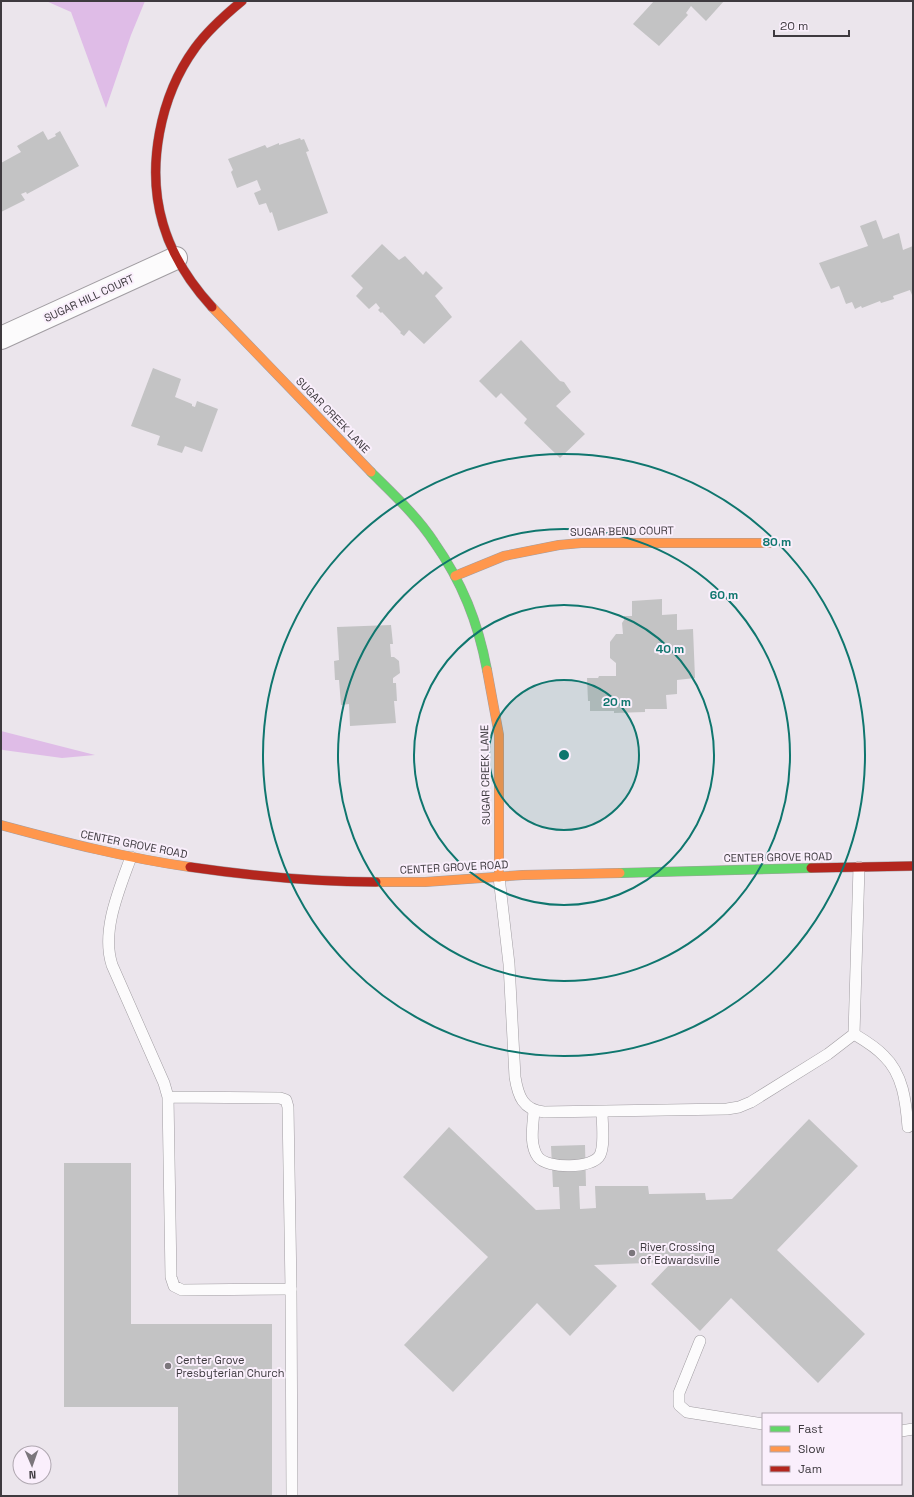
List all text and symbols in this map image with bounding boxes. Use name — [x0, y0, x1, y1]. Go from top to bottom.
scale bar — [774, 12, 849, 38]
text: 20 m — [780, 18, 808, 34]
street label: SUGAR HILL COURT — [42, 271, 137, 325]
street label: SUGAR CREEK LANE — [293, 374, 373, 456]
street label: SUGAR BEND COURT — [570, 523, 675, 539]
text: 80 m — [763, 534, 791, 550]
text: 60 m — [710, 587, 738, 603]
text: 40 m — [656, 641, 684, 657]
text: 20 m — [603, 694, 631, 710]
street label: SUGAR CREEK LANE — [477, 725, 493, 825]
centre of rings — [557, 748, 571, 762]
street label: CENTER GROVE ROAD — [79, 827, 189, 861]
street label: CENTER GROVE ROAD — [724, 849, 832, 865]
street label: CENTER GROVE ROAD — [399, 857, 509, 877]
place label: River Crossing of Edwardsville — [640, 1240, 720, 1267]
marker: River Crossing of Edwardsville — [627, 1248, 637, 1258]
place label: Center Grove Presbyterian Church — [176, 1353, 285, 1380]
marker: Center Grove Presbyterian Church — [163, 1361, 173, 1371]
legend — [762, 1413, 902, 1485]
text: Fast — [798, 1421, 823, 1437]
text: Slow — [798, 1441, 825, 1457]
north arrow — [12, 1445, 52, 1485]
text: Jam — [798, 1461, 822, 1477]
text: N — [28, 1468, 36, 1482]

